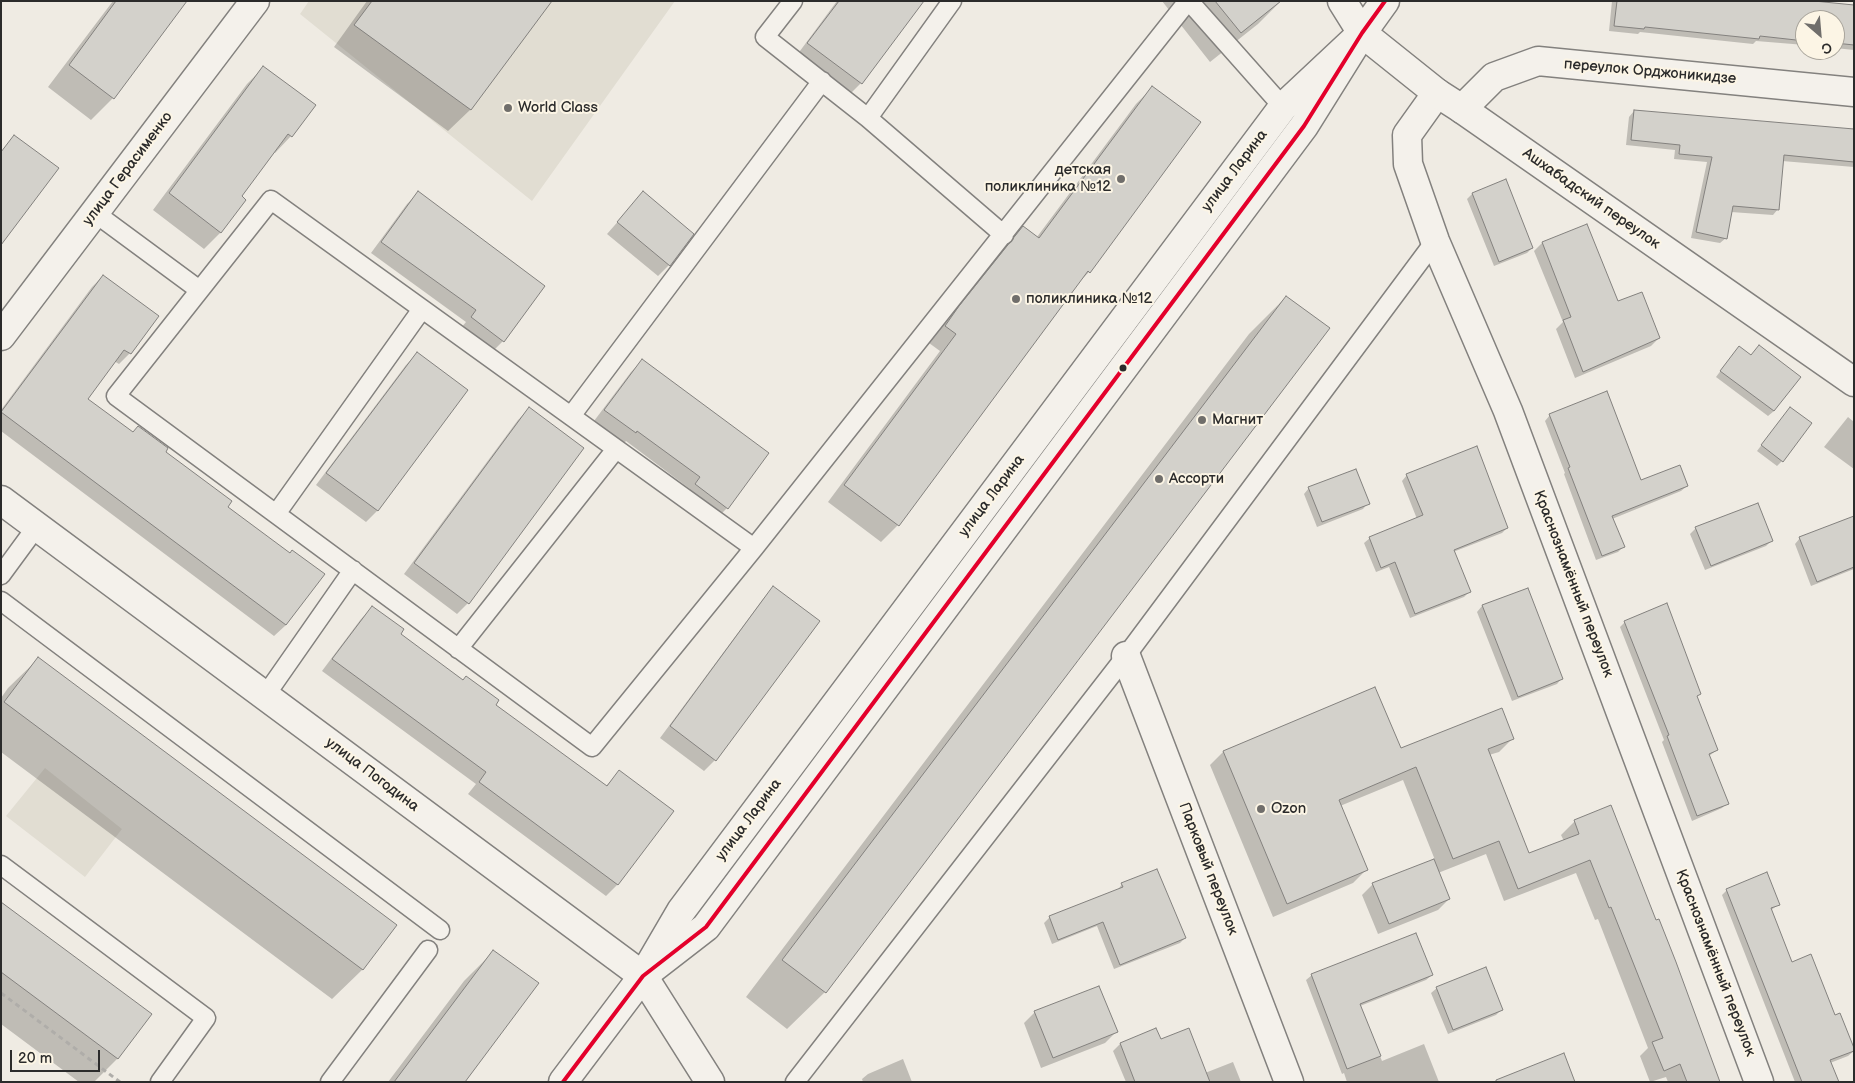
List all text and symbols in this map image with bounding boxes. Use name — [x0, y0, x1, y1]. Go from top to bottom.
north arrow — [1795, 10, 1845, 60]
text: С — [1818, 38, 1835, 58]
street label: переулок Орджоникидзе — [1563, 55, 1737, 89]
place label: World Class — [518, 99, 598, 117]
marker: World Class — [502, 102, 514, 114]
street label: улица Герасименко — [79, 109, 177, 229]
street label: улица Ларина — [1198, 126, 1272, 216]
street label: Ашхабадский переулок — [1519, 145, 1663, 253]
place label: детская поликлиника №12 — [985, 161, 1111, 196]
marker: детская поликлиника №12 — [1115, 173, 1127, 185]
place label: поликлиника №12 — [1026, 290, 1152, 308]
marker: поликлиника №12 — [1010, 293, 1022, 305]
unlabelled marker — [1118, 363, 1128, 373]
place label: Магнит — [1212, 411, 1263, 429]
marker: Магнит — [1196, 414, 1208, 426]
street label: улица Ларина — [955, 451, 1029, 541]
place label: Ассорти — [1169, 470, 1224, 488]
marker: Ассорти — [1153, 473, 1165, 485]
street label: Краснознамённый переулок — [1529, 488, 1617, 680]
street label: улица Погодина — [322, 734, 422, 816]
street label: улица Ларина — [712, 775, 786, 865]
street label: Парковый переулок — [1174, 800, 1242, 938]
place label: Ozon — [1271, 800, 1306, 818]
marker: Ozon — [1255, 803, 1267, 815]
street label: Краснознамённый переулок — [1671, 867, 1759, 1059]
scale bar — [12, 1040, 102, 1072]
text: 20 m — [18, 1049, 52, 1068]

